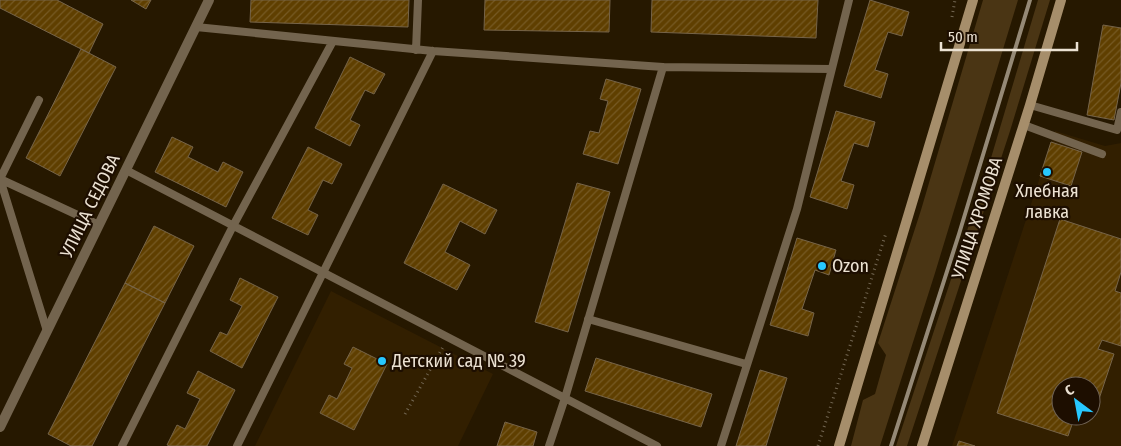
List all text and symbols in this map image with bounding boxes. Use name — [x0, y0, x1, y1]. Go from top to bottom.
scale bar — [941, 20, 1077, 52]
text: 50 m — [948, 28, 978, 46]
street label: УЛИЦА СЕДОВА — [55, 150, 125, 262]
street label: УЛИЦА ХРОМОВА — [947, 154, 1007, 283]
marker: Хлебная лавка — [1041, 166, 1053, 178]
place label: Хлебная лавка — [1015, 180, 1079, 223]
place label: Ozon — [832, 255, 869, 277]
marker: Ozon — [816, 260, 828, 272]
place label: Детский сад № 39 — [391, 350, 526, 372]
marker: Детский сад № 39 — [376, 355, 388, 367]
north arrow — [1051, 376, 1101, 426]
text: С — [1062, 381, 1078, 400]

